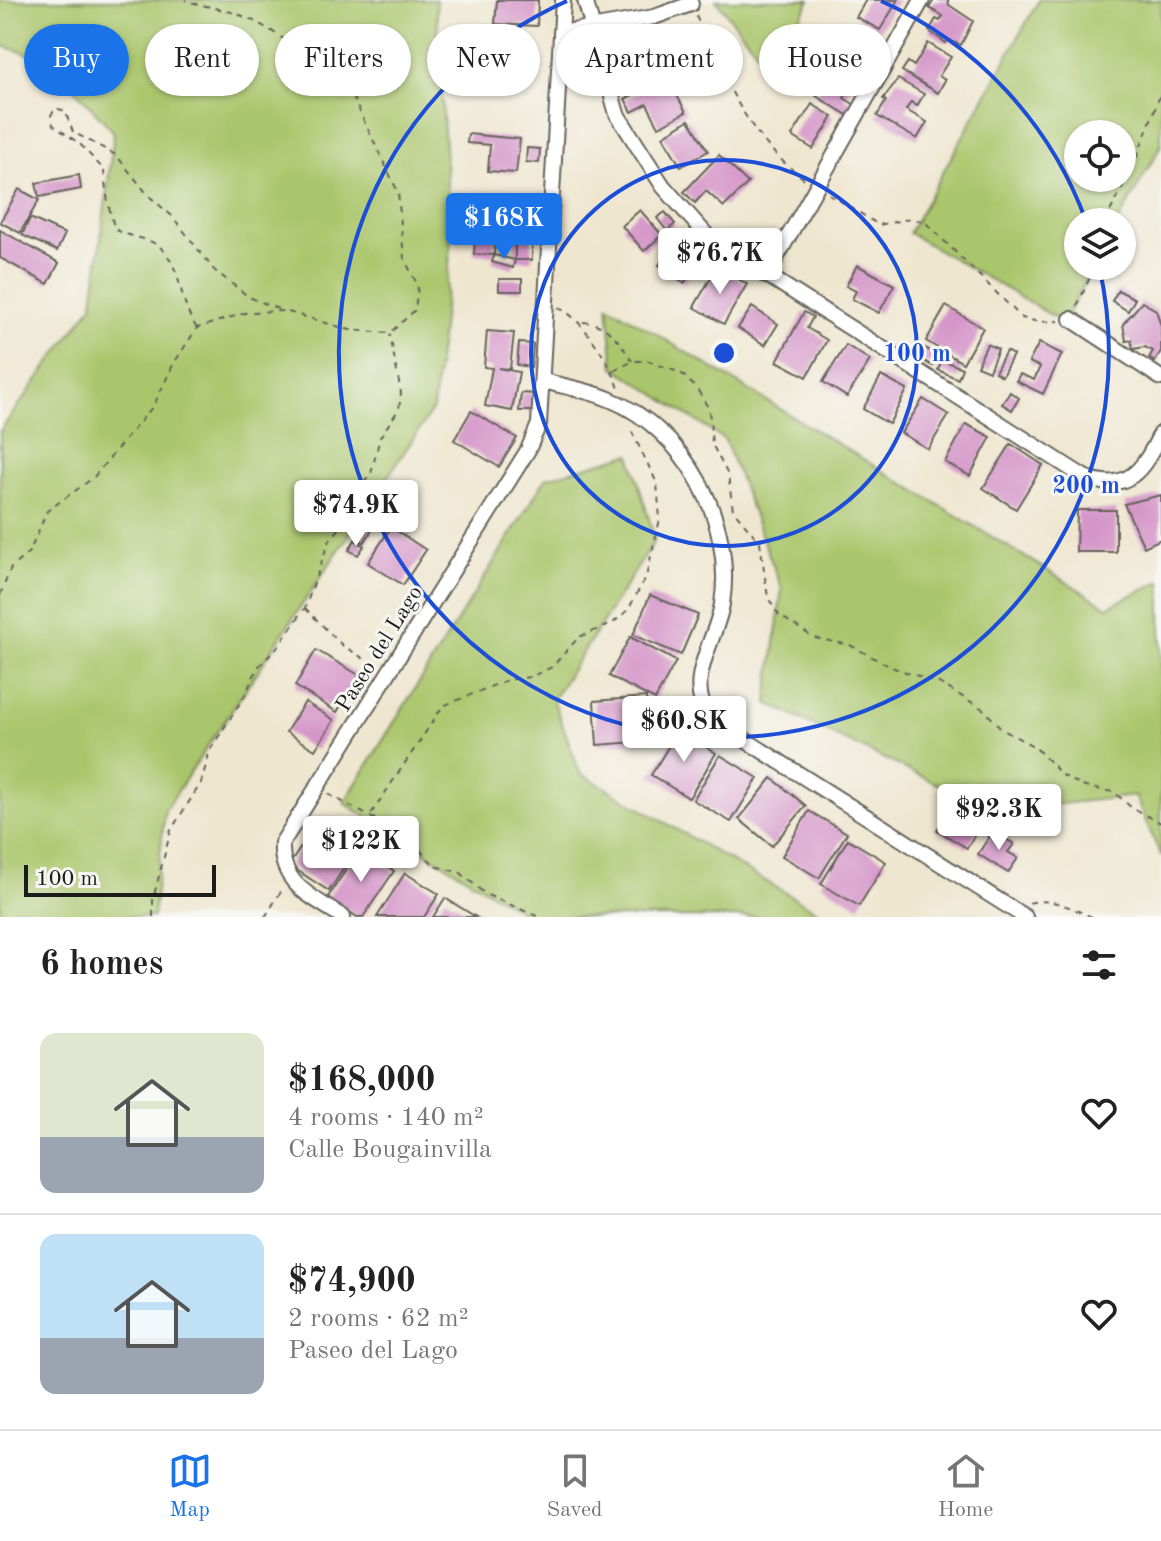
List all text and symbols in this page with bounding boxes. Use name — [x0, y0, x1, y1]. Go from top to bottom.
chip: Buy — [24, 24, 129, 96]
chip: Rent — [145, 24, 259, 96]
chip: Filters — [275, 24, 411, 96]
chip: New — [427, 24, 540, 96]
chip: Apartment — [556, 24, 743, 96]
chip: House — [759, 24, 891, 96]
map controls — [1064, 120, 1136, 280]
button: locate — [1064, 120, 1136, 192]
pin: $168K — [448, 193, 560, 261]
text: $168K — [464, 206, 544, 232]
button: layers — [1064, 208, 1136, 280]
pin: $76.7K — [655, 228, 785, 296]
text: $76.7K — [676, 241, 764, 267]
centre of rings — [710, 339, 738, 367]
text: 100 m — [883, 343, 951, 367]
text: 200 m — [1052, 475, 1120, 499]
pin: $74.9K — [291, 480, 421, 548]
text: $74.9K — [312, 493, 400, 519]
street label: Paseo del Lago — [332, 582, 427, 716]
pin: $60.8K — [619, 696, 749, 764]
text: $60.8K — [640, 709, 728, 735]
pin: $92.3K — [934, 784, 1064, 852]
text: $92.3K — [955, 797, 1043, 823]
pin: $122K — [305, 816, 417, 884]
text: $122K — [321, 829, 401, 855]
scale bar — [24, 861, 216, 897]
text: 100 m — [36, 868, 98, 890]
icon: filters — [1077, 943, 1121, 987]
text: 6 homes — [40, 948, 163, 982]
text: $168,000 — [288, 1064, 436, 1098]
icon: home — [104, 1065, 200, 1161]
icon: heart — [1077, 1091, 1121, 1135]
text: 4 rooms · 140 m² — [288, 1105, 484, 1131]
text: Calle Bougainvilla — [288, 1137, 492, 1163]
text: $74,900 — [288, 1265, 416, 1299]
icon: home — [104, 1266, 200, 1362]
icon: heart — [1077, 1292, 1121, 1336]
text: 2 rooms · 62 m² — [288, 1306, 469, 1332]
text: Paseo del Lago — [288, 1338, 458, 1364]
tab: Map — [168, 1449, 212, 1524]
tab: Saved — [547, 1449, 603, 1524]
tab: Home — [938, 1449, 993, 1524]

